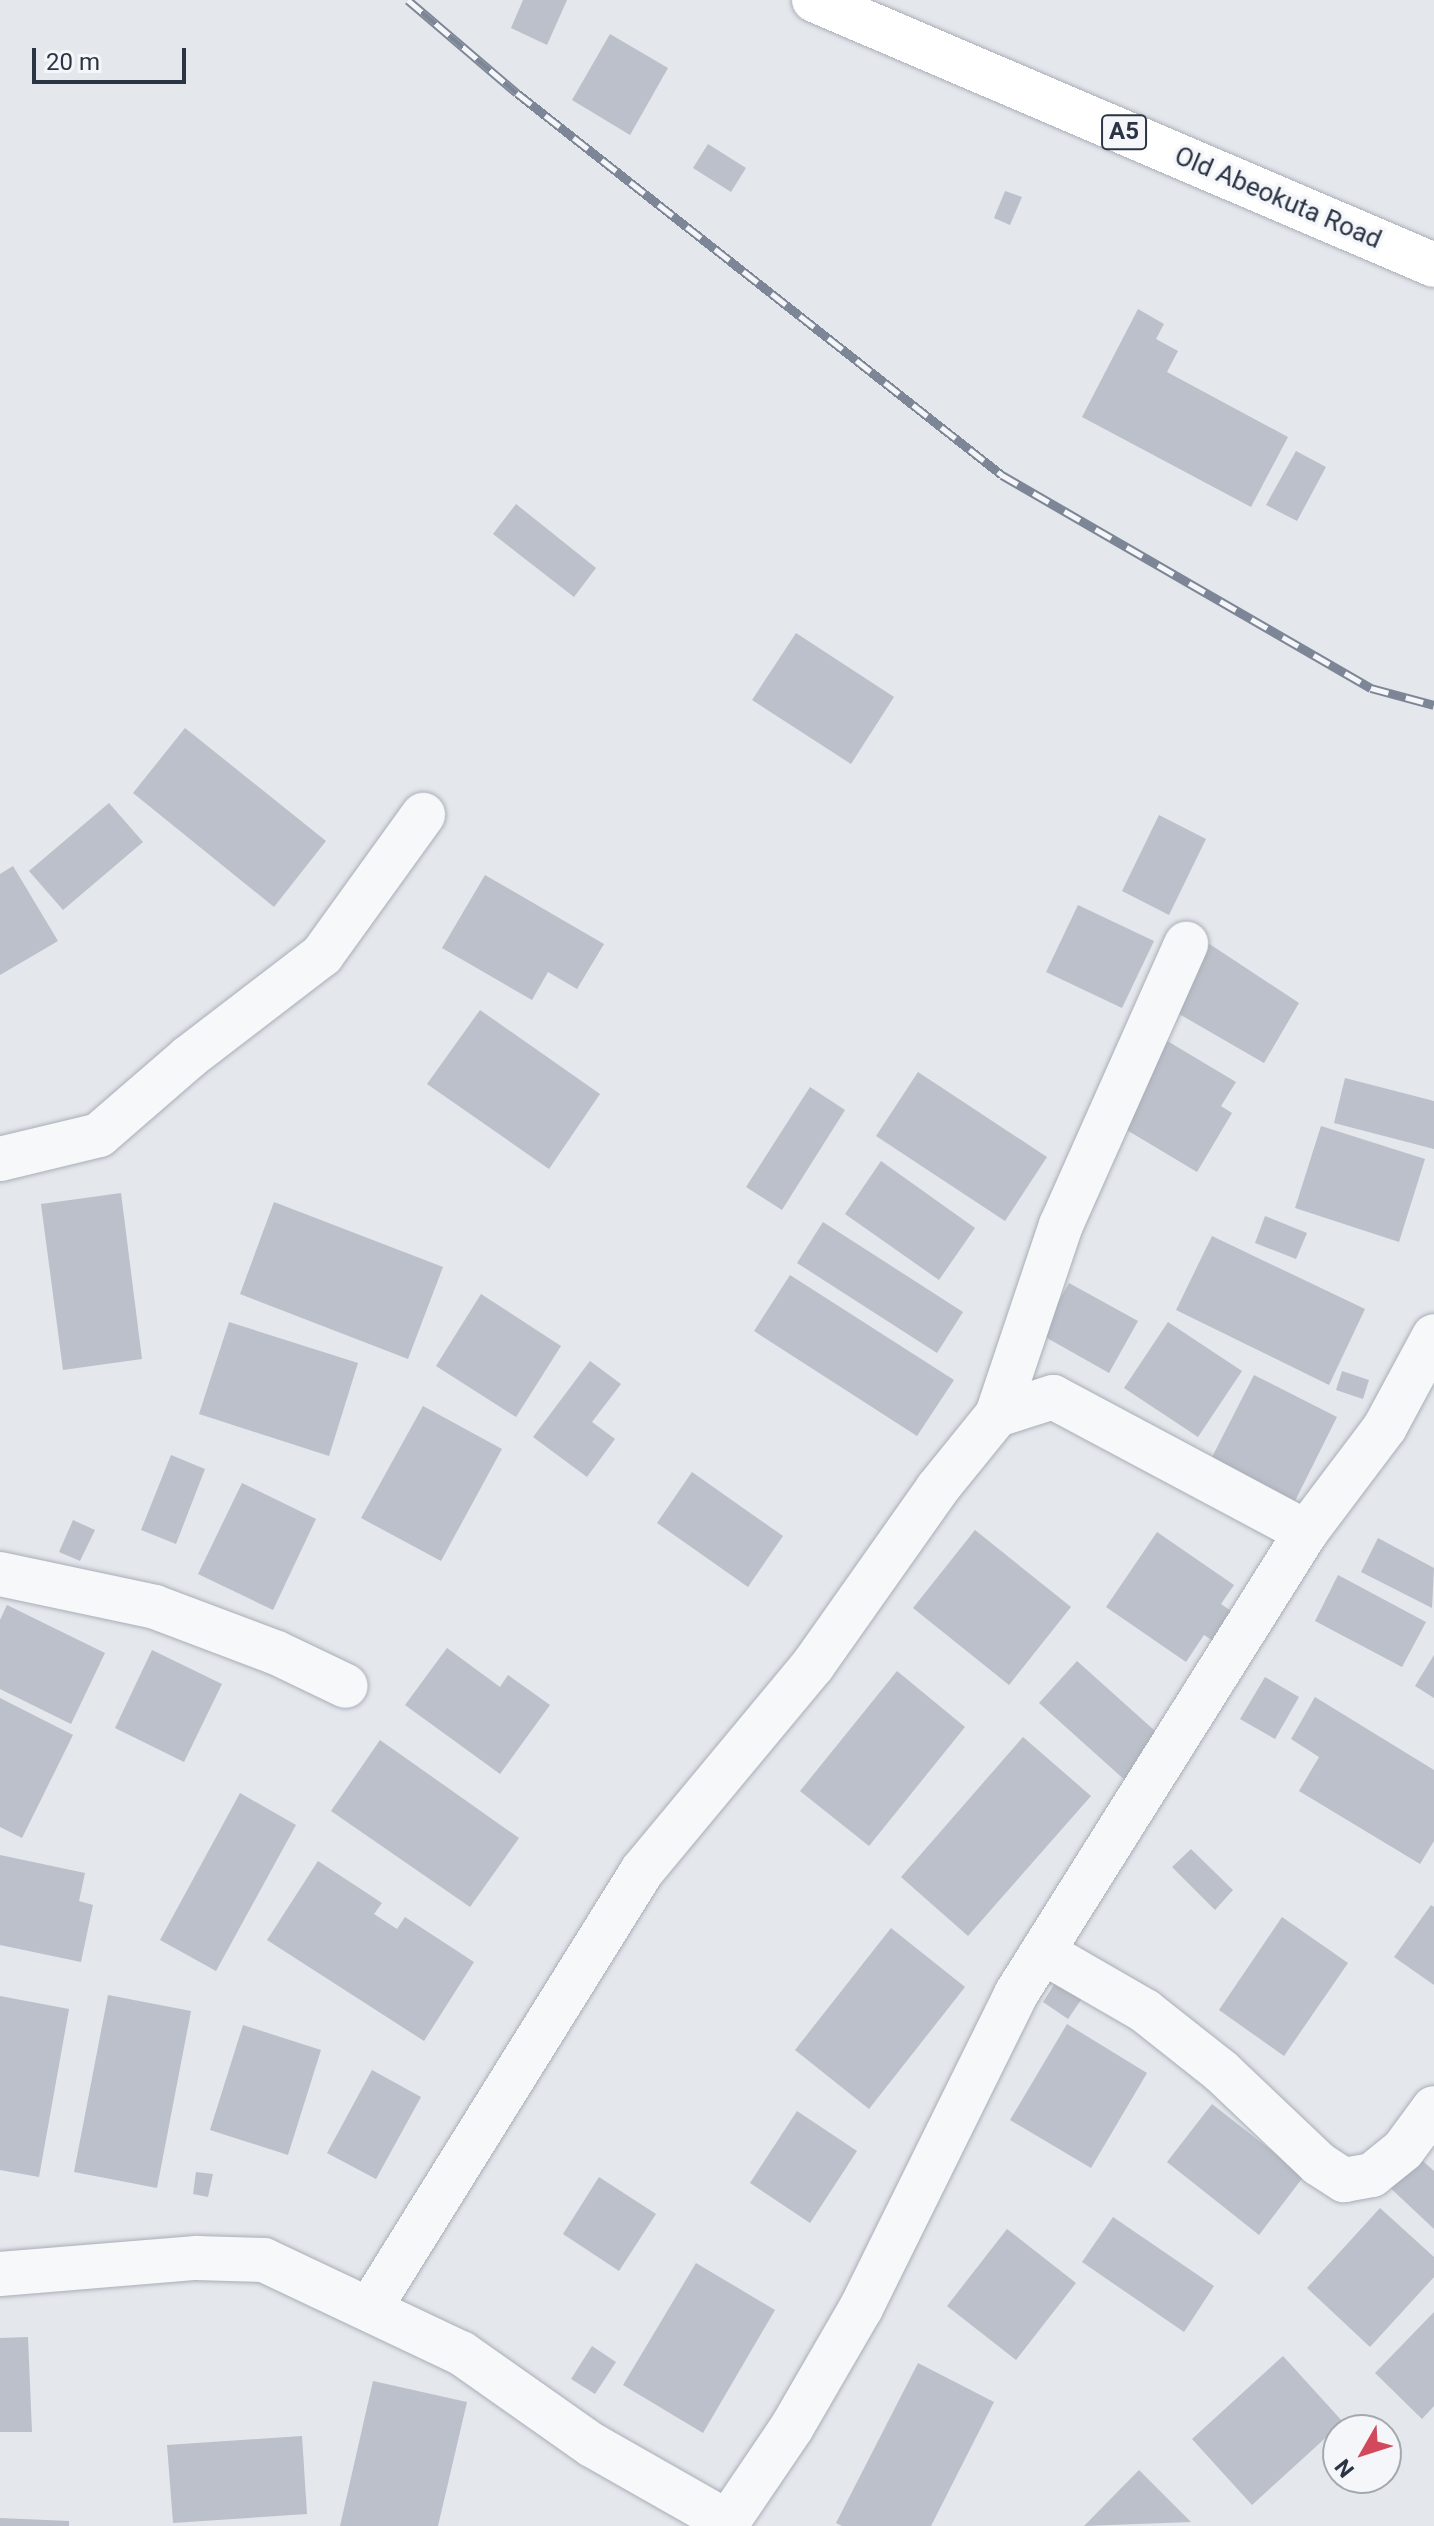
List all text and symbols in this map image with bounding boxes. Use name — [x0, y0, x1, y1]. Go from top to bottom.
scale bar — [36, 32, 190, 82]
text: 20 m — [46, 48, 100, 76]
road number: A5 — [1100, 112, 1148, 152]
street label: Old Abeokuta Road — [1170, 140, 1386, 256]
north arrow — [1322, 2414, 1402, 2494]
text: N — [1330, 2454, 1359, 2482]

